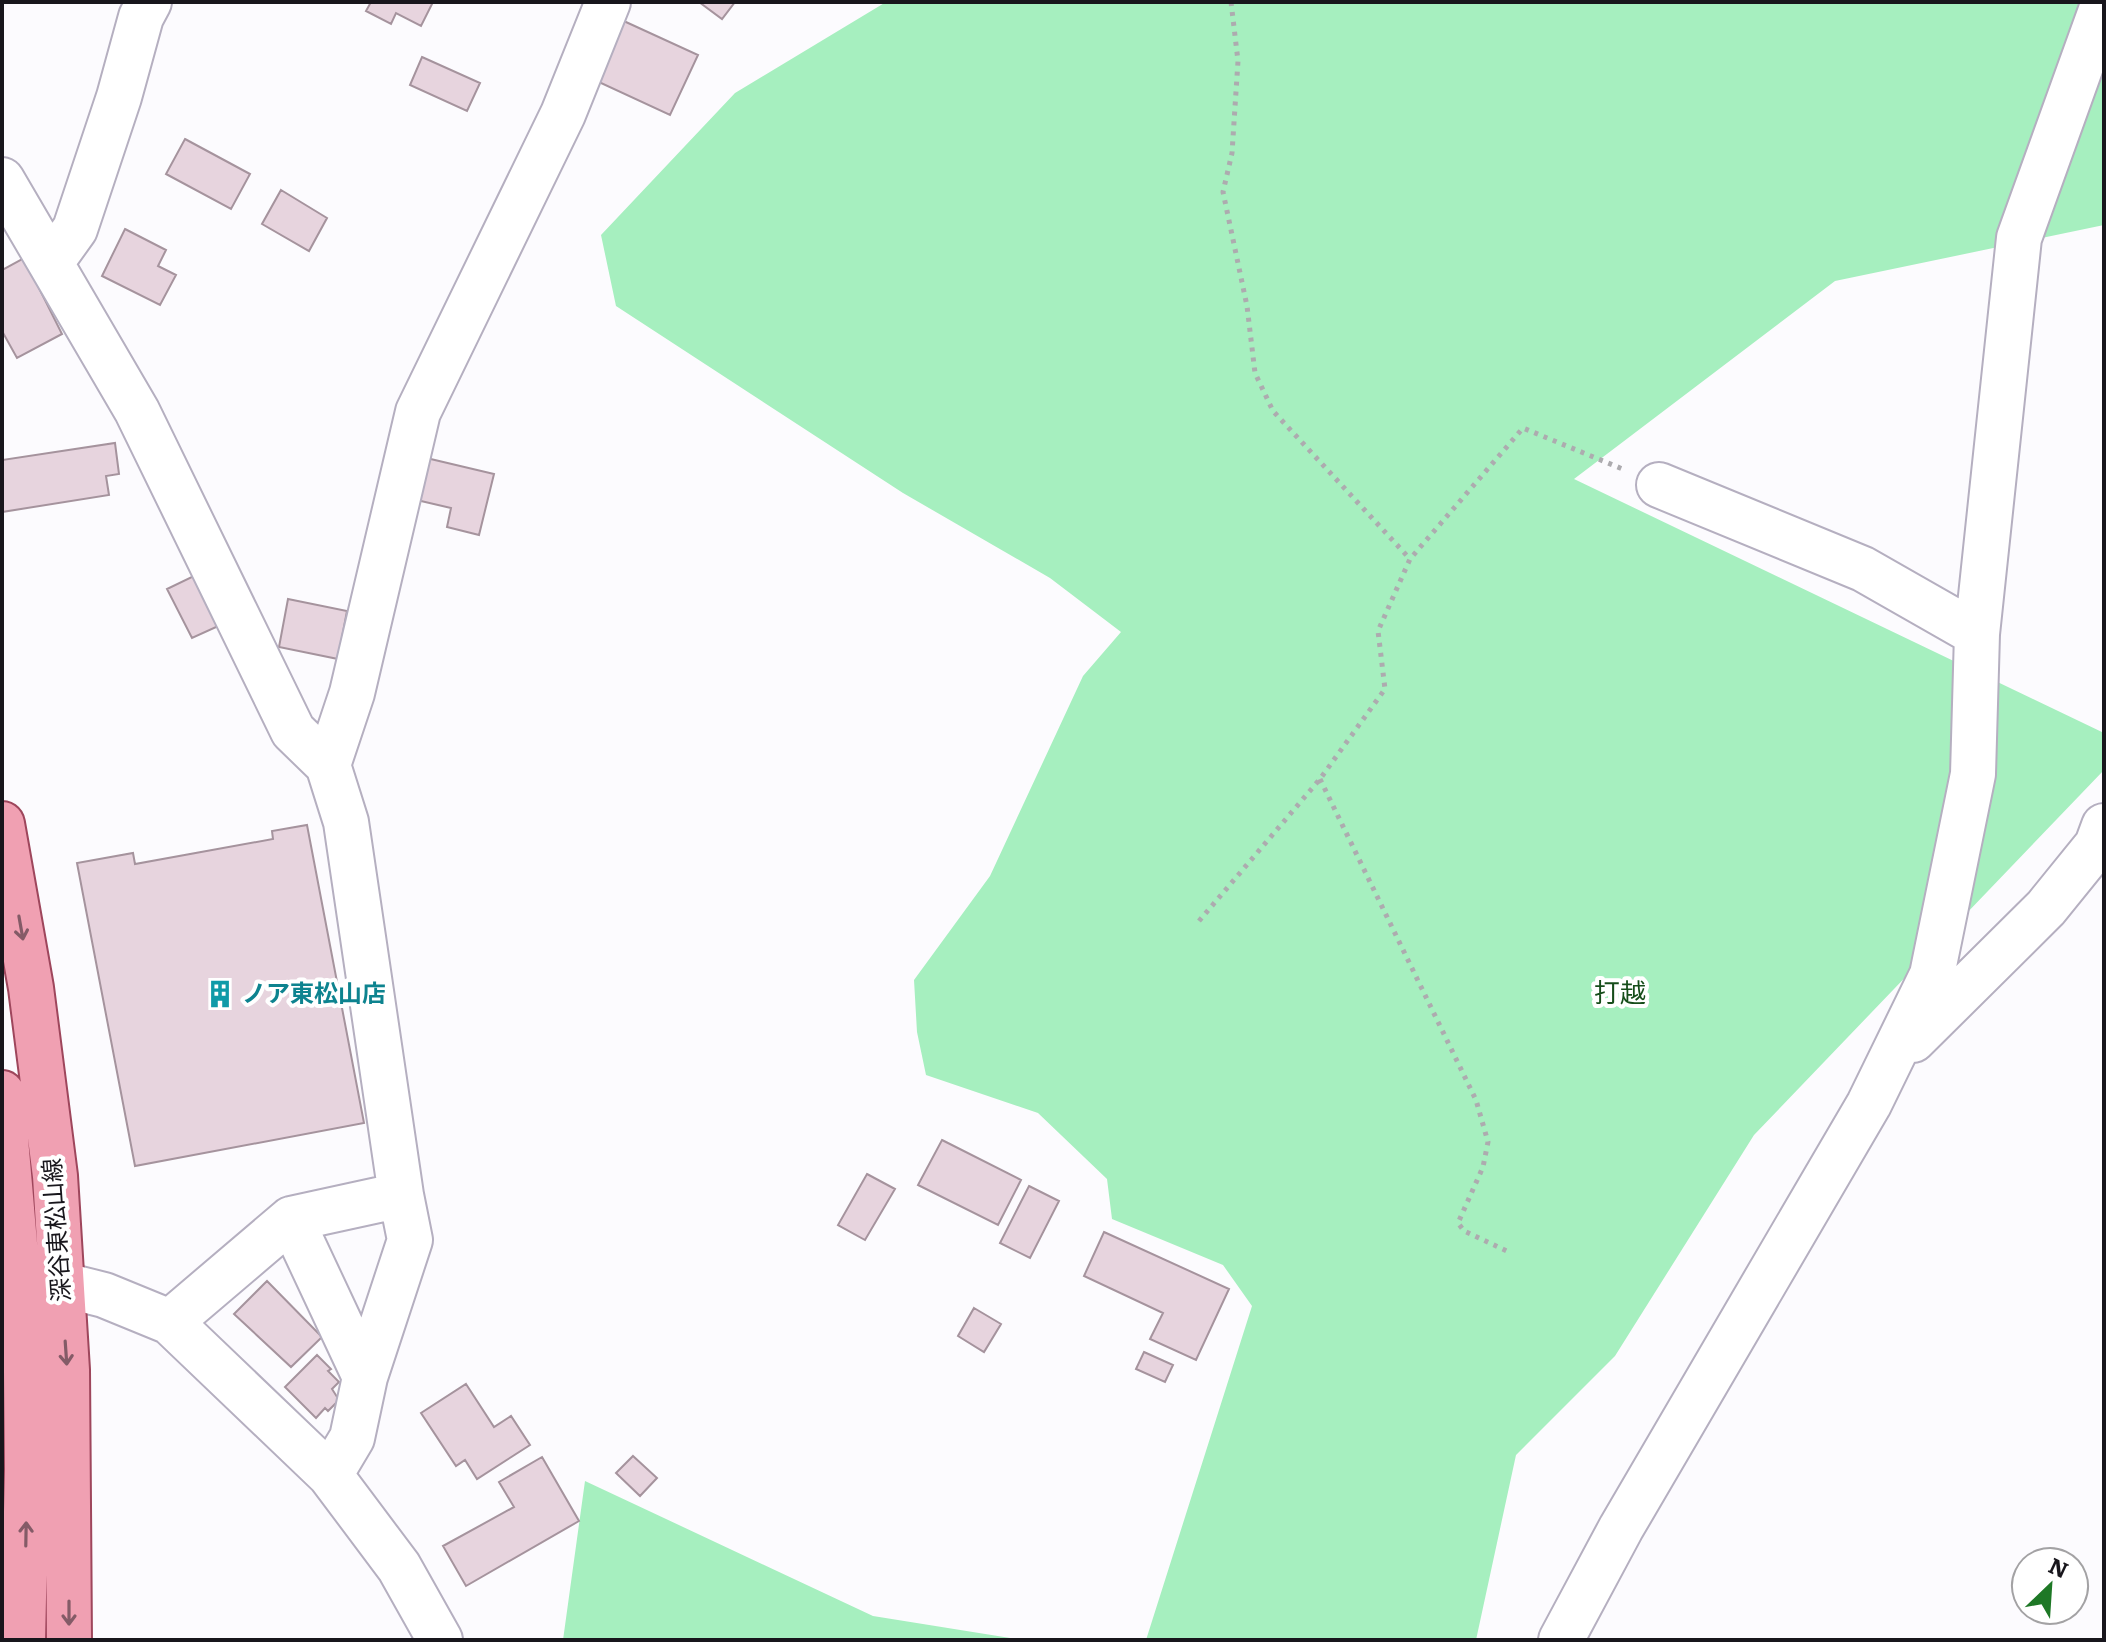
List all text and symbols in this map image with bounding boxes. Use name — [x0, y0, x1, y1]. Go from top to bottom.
one-way arrow — [14, 915, 29, 940]
district label: 打越 — [1594, 971, 1646, 1010]
place label: ノア東松山店 — [242, 974, 386, 1009]
building icon: ノア東松山店 — [205, 979, 235, 1009]
street label: 深谷東松山線 — [32, 1157, 77, 1303]
one-way arrow — [59, 1339, 74, 1366]
one-way arrow — [18, 1521, 33, 1548]
north arrow — [2010, 1546, 2090, 1626]
text: N — [2044, 1548, 2074, 1585]
one-way arrow — [61, 1599, 77, 1626]

